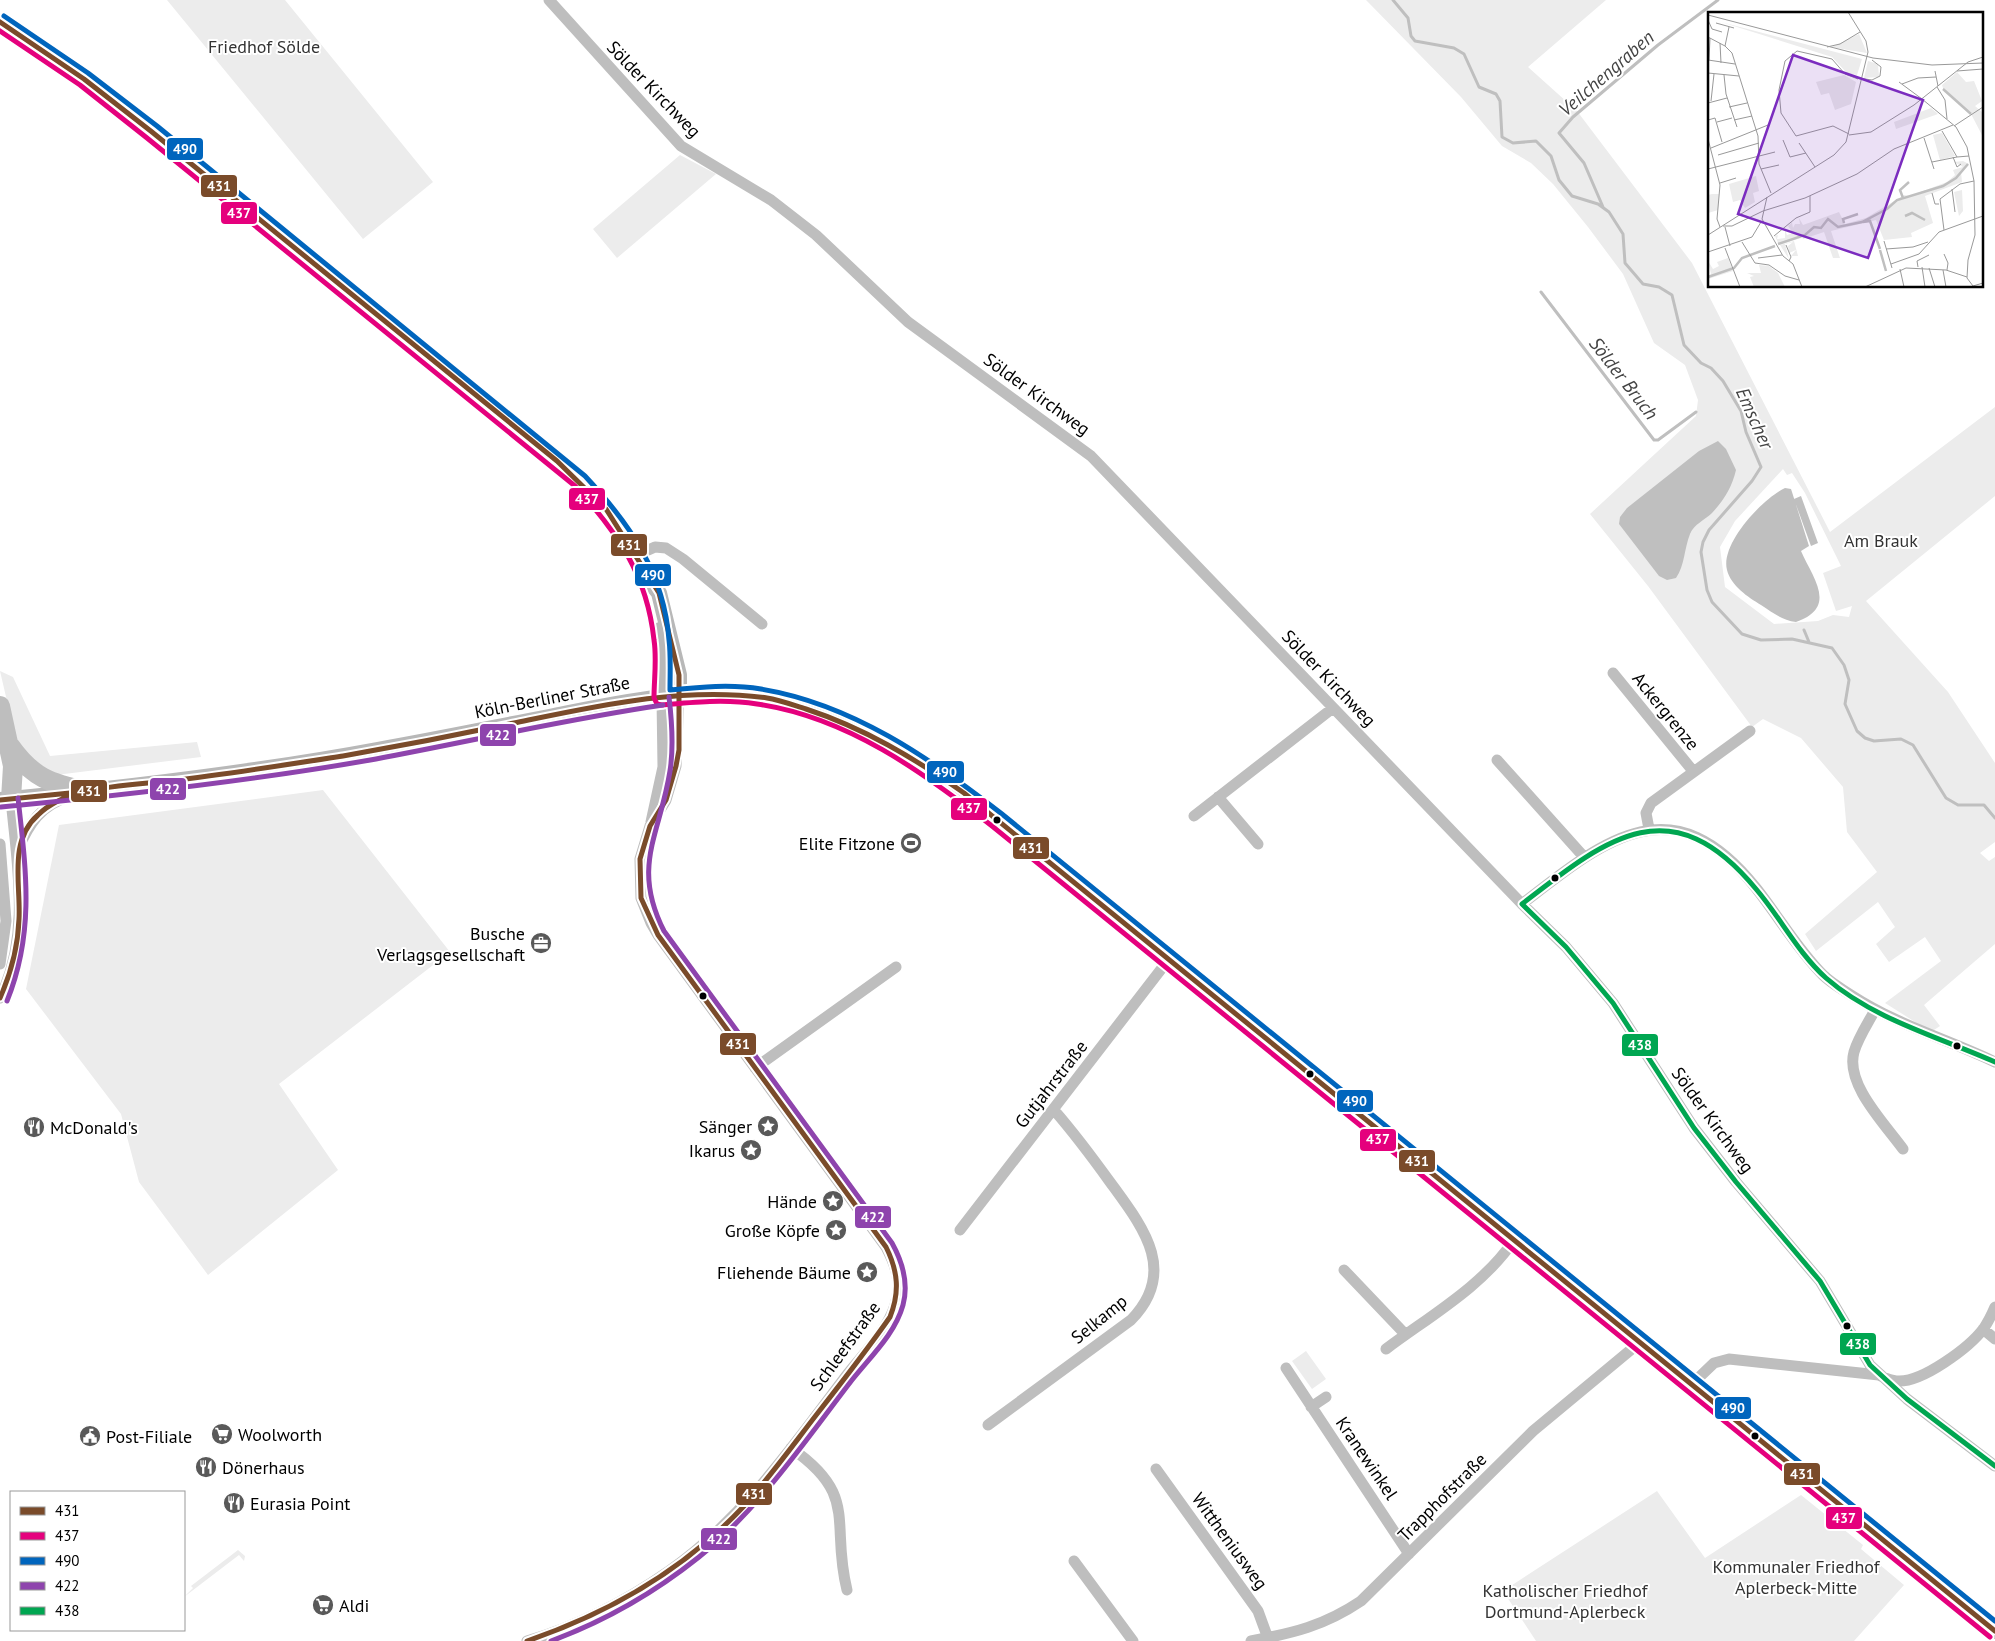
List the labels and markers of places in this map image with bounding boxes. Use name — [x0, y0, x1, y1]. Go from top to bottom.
unlabelled marker — [992, 815, 1002, 825]
sports icon: Elite Fitzone — [899, 831, 923, 855]
place label: Elite Fitzone — [799, 832, 895, 855]
unlabelled marker — [1550, 873, 1560, 883]
place label: Busche Verlagsgesellschaft — [376, 922, 525, 966]
office icon: Busche Verlagsgesellschaft — [529, 931, 553, 955]
unlabelled marker — [698, 991, 708, 1001]
unlabelled marker — [1952, 1041, 1962, 1051]
unlabelled marker — [1305, 1069, 1315, 1079]
place icon: Sänger — [756, 1114, 780, 1138]
restaurant icon: McDonald's — [22, 1115, 46, 1139]
place label: Sänger — [699, 1115, 752, 1138]
place label: McDonald's — [50, 1116, 138, 1139]
place icon: Ikarus — [739, 1138, 763, 1162]
place label: Ikarus — [689, 1139, 735, 1162]
place icon: Hände — [821, 1189, 845, 1213]
place label: Hände — [767, 1190, 817, 1213]
place icon: Große Köpfe — [824, 1218, 848, 1242]
place label: Große Köpfe — [725, 1219, 820, 1242]
place icon: Fliehende Bäume — [855, 1260, 879, 1284]
place label: Fliehende Bäume — [717, 1261, 851, 1284]
unlabelled marker — [1842, 1321, 1852, 1331]
supermarket icon: Woolworth — [210, 1422, 234, 1446]
place label: Woolworth — [238, 1423, 322, 1446]
public building icon: Post-Filiale — [78, 1424, 102, 1448]
place label: Post-Filiale — [106, 1425, 192, 1448]
unlabelled marker — [1750, 1431, 1760, 1441]
restaurant icon: Dönerhaus — [194, 1455, 218, 1479]
place label: Dönerhaus — [222, 1456, 305, 1479]
restaurant icon: Eurasia Point — [222, 1491, 246, 1515]
place label: Eurasia Point — [250, 1492, 350, 1515]
supermarket icon: Aldi — [311, 1593, 335, 1617]
place label: Aldi — [339, 1594, 369, 1617]

